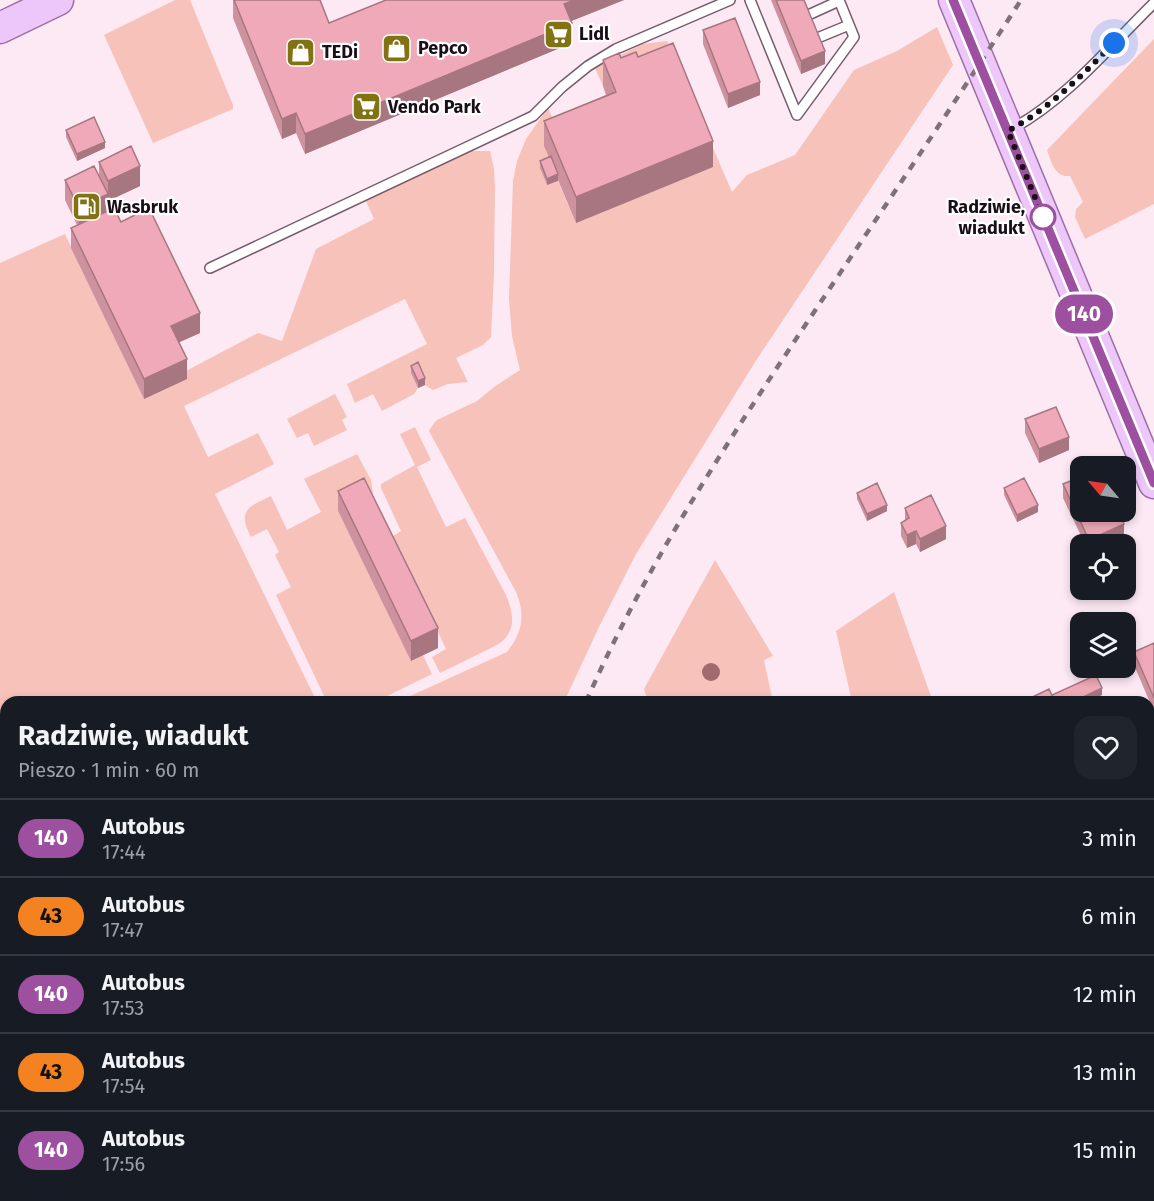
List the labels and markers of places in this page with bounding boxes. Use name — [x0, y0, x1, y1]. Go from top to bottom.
supermarket icon: Lidl — [542, 18, 574, 50]
place label: Lidl — [579, 23, 610, 45]
shop icon: Pepco — [381, 32, 413, 64]
shop icon: TEDi — [285, 36, 317, 68]
place label: Pepco — [418, 37, 468, 59]
place label: TEDi — [322, 41, 358, 63]
supermarket icon: Vendo Park — [351, 91, 383, 123]
place label: Vendo Park — [387, 96, 482, 118]
fuel station icon: Wasbruk — [70, 191, 102, 223]
place label: Wasbruk — [107, 196, 179, 218]
place label: Radziwie, wiadukt — [947, 196, 1026, 239]
marker: Radziwie, wiadukt — [1030, 204, 1056, 230]

